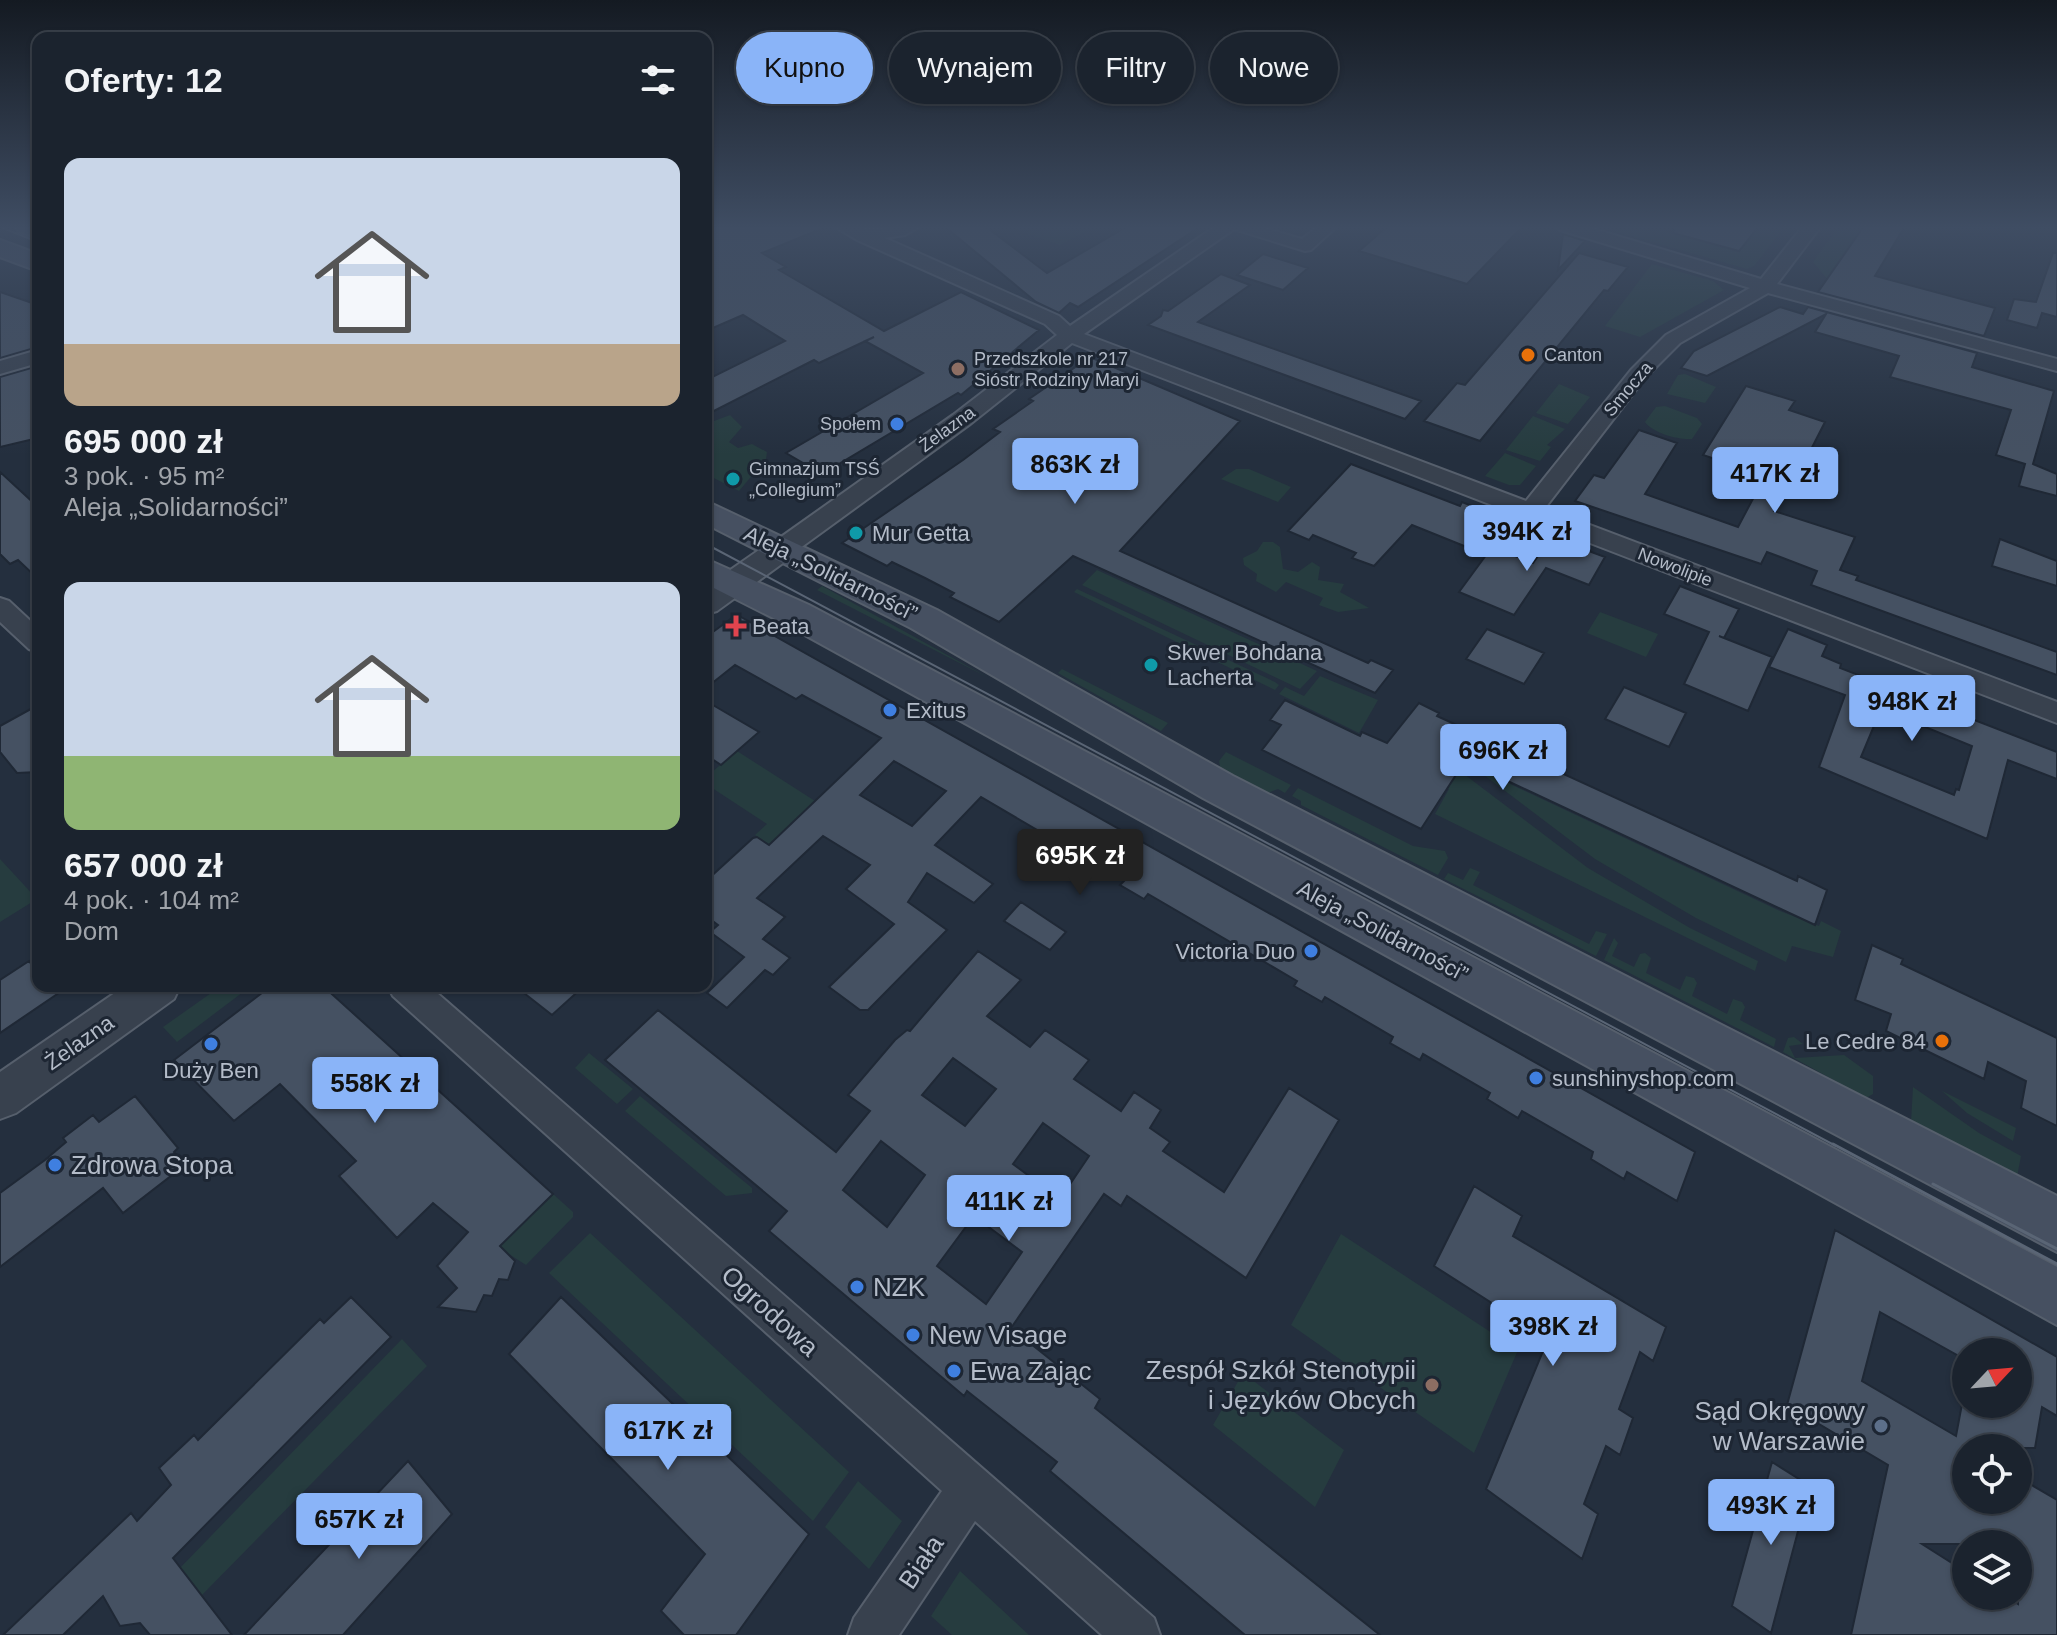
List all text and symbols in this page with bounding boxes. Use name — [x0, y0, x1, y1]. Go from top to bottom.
chip: Kupno — [736, 32, 873, 104]
chip: Wynajem — [889, 32, 1061, 104]
chip: Filtry — [1077, 32, 1194, 104]
chip: Nowe — [1210, 32, 1338, 104]
icon: filters — [636, 58, 680, 102]
text: Oferty: 12 — [64, 61, 223, 99]
icon: home — [300, 210, 444, 354]
place label: Canton — [1544, 345, 1602, 365]
marker: Canton — [1519, 346, 1537, 364]
place label: Przedszkole nr 217 Sióstr Rodziny Maryi — [974, 349, 1139, 390]
street label: Smocza — [1599, 357, 1657, 420]
marker: Przedszkole nr 217 Sióstr Rodziny Maryi — [949, 360, 967, 378]
street label: Żelazna — [915, 402, 980, 456]
place label: Społem — [820, 414, 881, 434]
marker: Społem — [888, 415, 906, 433]
text: 695 000 zł — [64, 422, 223, 460]
pin: 863K zł — [1001, 438, 1149, 506]
pin: 417K zł — [1701, 447, 1849, 515]
text: 863K zł — [1030, 449, 1120, 479]
place label: Gimnazjum TSŚ „Collegium” — [749, 458, 880, 500]
text: 417K zł — [1730, 458, 1820, 488]
text: 3 pok. · 95 m² — [64, 461, 224, 491]
marker: Gimnazjum TSŚ „Collegium” — [724, 470, 742, 488]
text: Aleja „Solidarności” — [64, 492, 288, 522]
pin: 394K zł — [1453, 505, 1601, 573]
text: 394K zł — [1482, 516, 1572, 546]
street label: Aleja „Solidarności” — [740, 521, 921, 626]
place label: Mur Getta — [872, 521, 971, 546]
marker: Mur Getta — [847, 524, 865, 542]
street label: Nowolipie — [1635, 544, 1715, 590]
place label: Beata — [752, 614, 810, 639]
marker: Beata — [727, 617, 745, 635]
icon: home — [300, 634, 444, 778]
place label: Skwer Bohdana Lacherta — [1167, 640, 1323, 690]
marker: Skwer Bohdana Lacherta — [1142, 656, 1160, 674]
pin: 948K zł — [1838, 675, 1986, 743]
text: 948K zł — [1867, 686, 1957, 716]
place label: Exitus — [906, 698, 966, 723]
marker: Exitus — [881, 701, 899, 719]
pin: 696K zł — [1429, 724, 1577, 792]
text: 696K zł — [1458, 735, 1548, 765]
pin: 695K zł — [1006, 829, 1154, 897]
text: 695K zł — [1035, 840, 1125, 870]
text: 657 000 zł — [64, 846, 223, 884]
street label: Aleja „Solidarności” — [1293, 876, 1472, 987]
text: 4 pok. · 104 m² — [64, 885, 239, 915]
text: Dom — [64, 916, 119, 946]
place label: Victoria Duo — [1176, 939, 1295, 964]
marker: Victoria Duo — [1302, 942, 1320, 960]
street label: Żelazna — [40, 1009, 119, 1075]
place label: Le Cedre 84 — [1805, 1029, 1926, 1054]
marker: Le Cedre 84 — [1933, 1032, 1951, 1050]
marker: Duży Ben — [202, 1035, 220, 1053]
pin: 558K zł — [301, 1057, 449, 1125]
place label: Duży Ben — [163, 1058, 259, 1083]
place label: sunshinyshop.com — [1552, 1066, 1734, 1091]
text: 558K zł — [330, 1068, 420, 1098]
marker: sunshinyshop.com — [1527, 1069, 1545, 1087]
place label: Zdrowa Stopa — [71, 1150, 233, 1180]
marker: Zdrowa Stopa — [46, 1156, 64, 1174]
pin: 411K zł — [935, 1175, 1083, 1243]
text: 411K zł — [965, 1186, 1053, 1216]
street label: Ogrodowa — [715, 1260, 825, 1363]
place label: NZK — [873, 1272, 926, 1302]
marker: NZK — [848, 1278, 866, 1296]
pin: 398K zł — [1479, 1300, 1627, 1368]
text: 398K zł — [1508, 1311, 1598, 1341]
place label: New Visage — [929, 1320, 1067, 1350]
marker: New Visage — [904, 1326, 922, 1344]
north arrow — [1952, 1338, 2032, 1418]
map controls — [1952, 1338, 2032, 1610]
place label: Zespół Szkół Stenotypii i Języków Obcych — [1146, 1355, 1416, 1415]
place label: Ewa Zając — [970, 1356, 1091, 1386]
marker: Ewa Zając — [945, 1362, 963, 1380]
marker: Zespół Szkół Stenotypii i Języków Obcych — [1423, 1376, 1441, 1394]
place label: Sąd Okręgowy w Warszawie — [1694, 1396, 1865, 1456]
pin: 617K zł — [594, 1404, 742, 1472]
text: 617K zł — [623, 1415, 713, 1445]
marker: Sąd Okręgowy w Warszawie — [1872, 1417, 1890, 1435]
button: locate — [1952, 1434, 2032, 1514]
pin: 493K zł — [1697, 1479, 1845, 1547]
text: 493K zł — [1726, 1490, 1816, 1520]
pin: 657K zł — [285, 1493, 433, 1561]
text: 657K zł — [314, 1504, 404, 1534]
street label: Biała — [892, 1529, 950, 1594]
button: layers — [1952, 1530, 2032, 1610]

